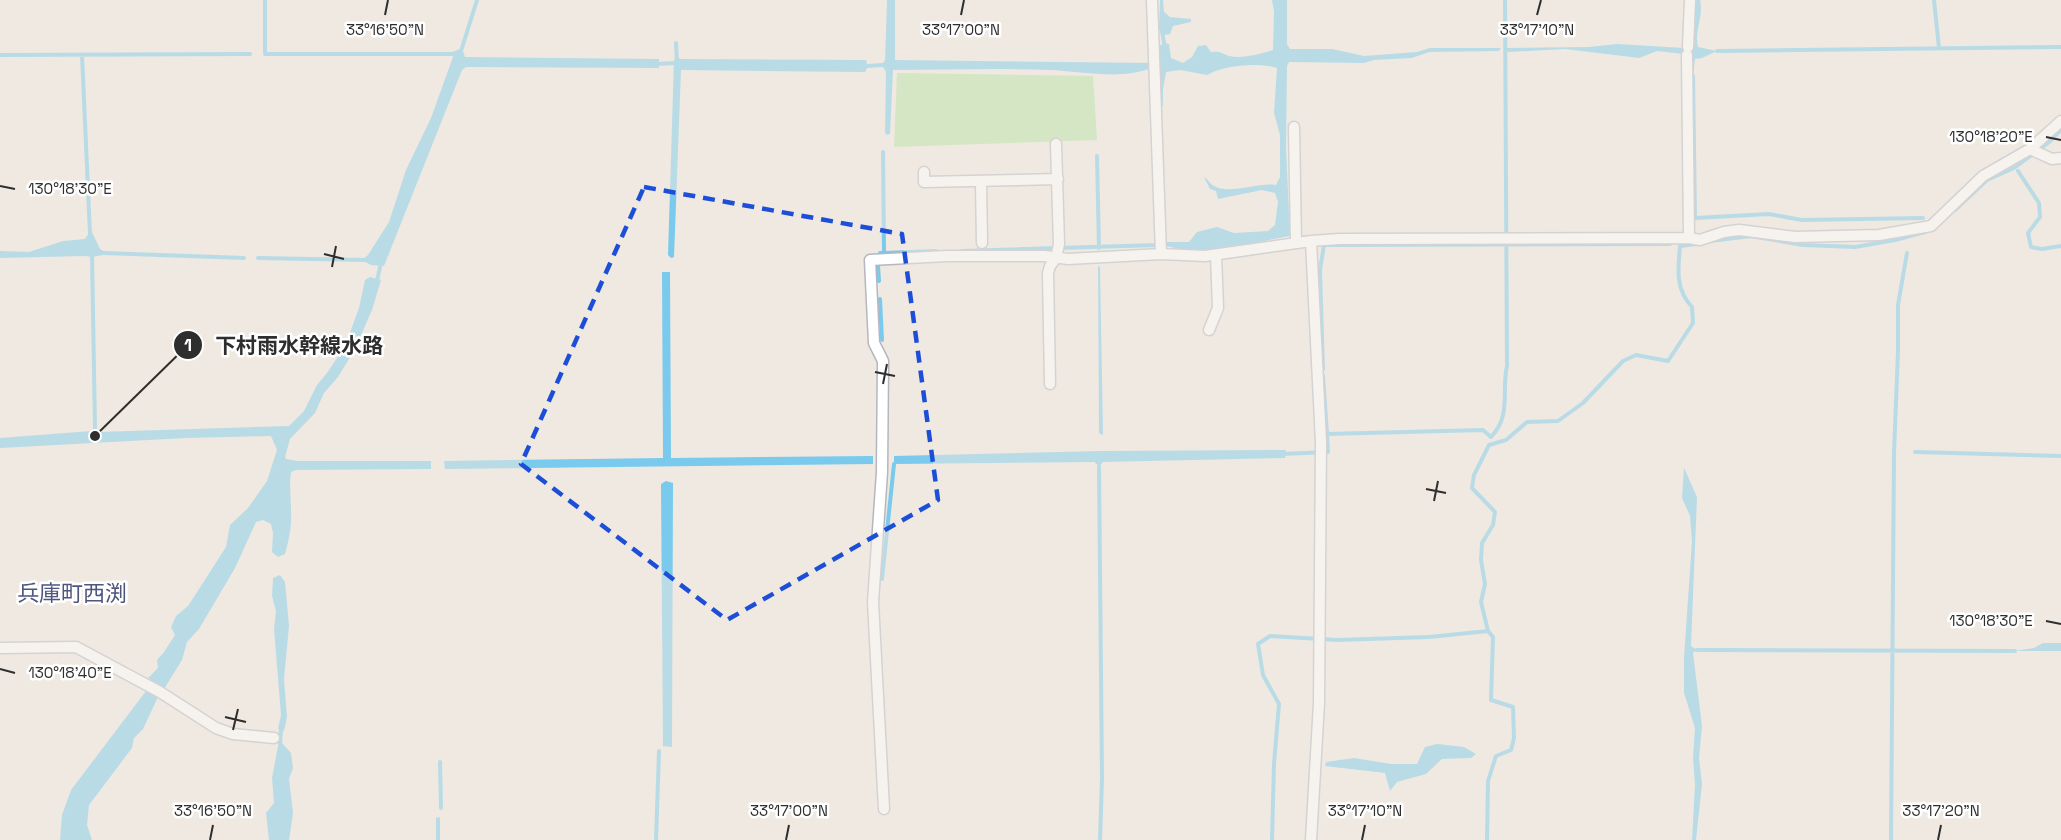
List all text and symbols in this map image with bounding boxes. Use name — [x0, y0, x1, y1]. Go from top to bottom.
text: 33°16'50"N — [346, 20, 424, 39]
text: 33°17'00"N — [922, 20, 1000, 39]
text: 33°17'10"N — [1500, 20, 1574, 39]
text: 130°18'20"E — [1949, 127, 2033, 146]
text: 130°18'30"E — [28, 179, 112, 198]
callout: 下村雨水幹線水路 — [173, 326, 395, 365]
text: 下村雨水幹線水路 — [215, 332, 383, 359]
text: 1 — [184, 333, 192, 356]
district label: 兵庫町西渕 — [17, 579, 127, 607]
text: 130°18'30"E — [1949, 611, 2033, 630]
text: 130°18'40"E — [28, 663, 112, 682]
text: 33°16'50"N — [174, 801, 252, 820]
text: 33°17'00"N — [750, 801, 828, 820]
text: 33°17'10"N — [1328, 801, 1402, 820]
text: 33°17'20"N — [1902, 801, 1980, 820]

